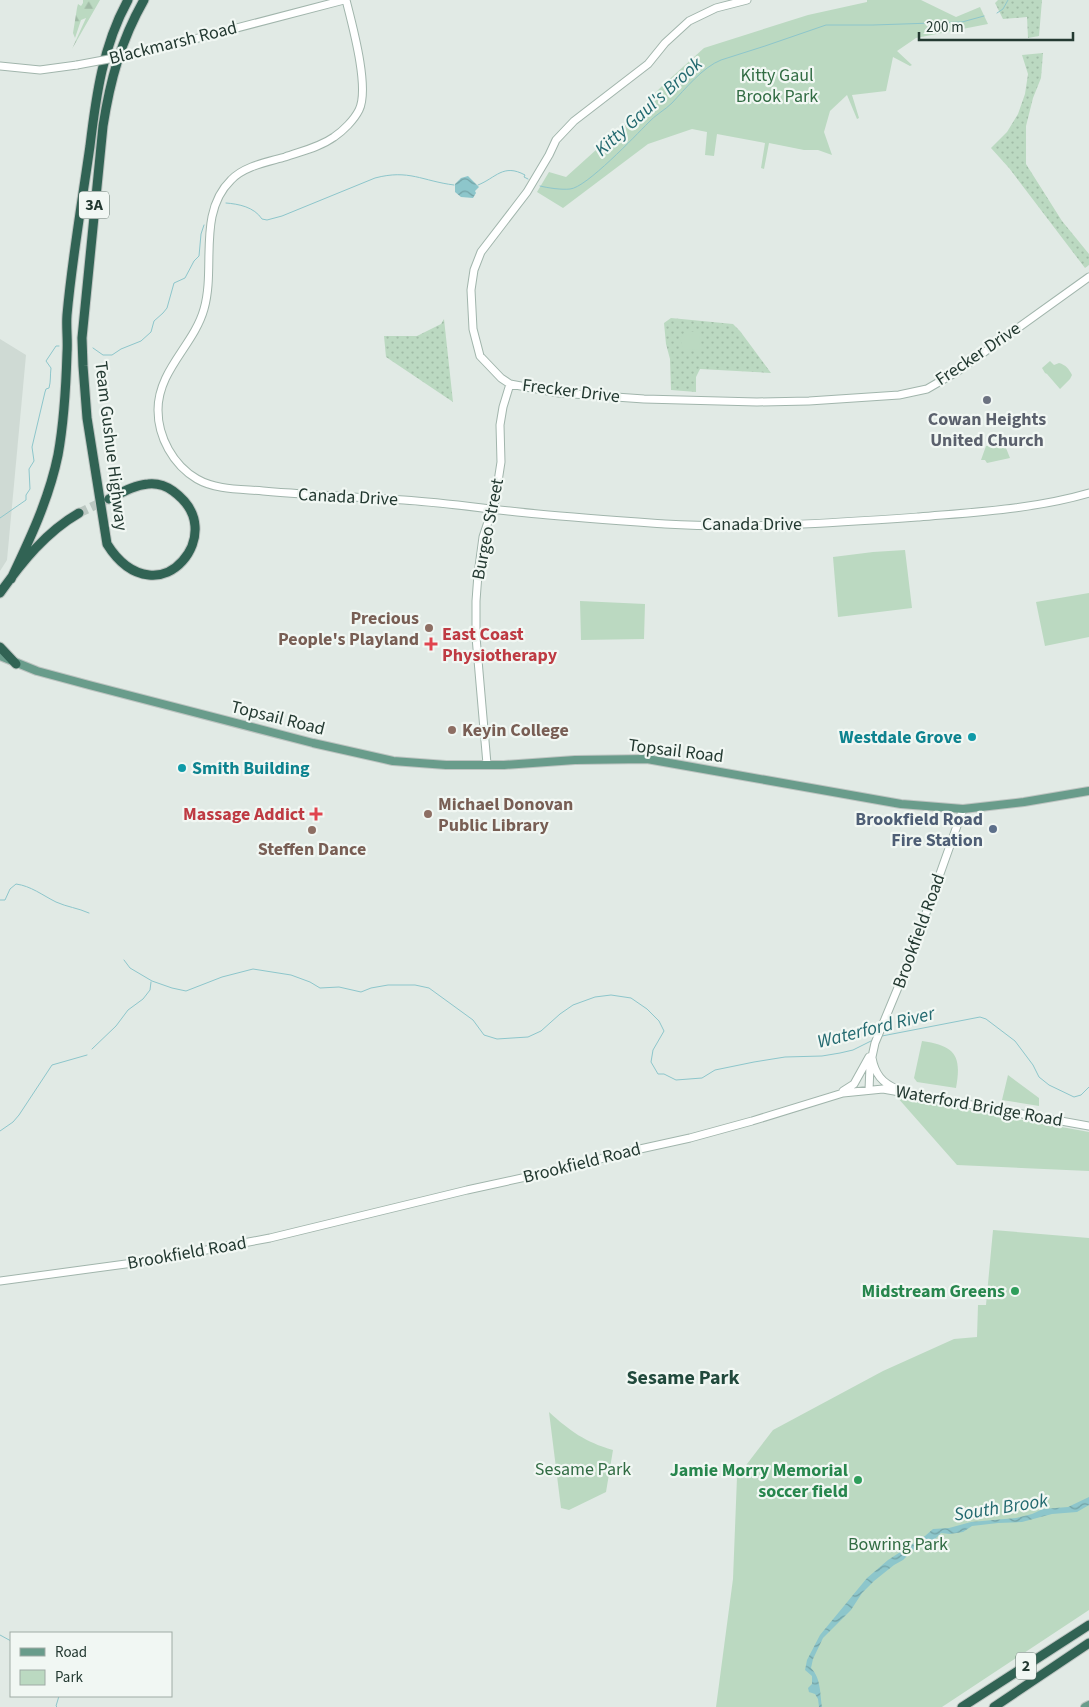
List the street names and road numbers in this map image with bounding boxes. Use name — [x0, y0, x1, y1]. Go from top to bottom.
street label: Blackmarsh Road — [106, 15, 240, 71]
road number: 3A — [79, 192, 109, 218]
street label: Frecker Drive — [930, 316, 1026, 392]
street label: Team Gushue Highway — [88, 360, 134, 533]
street label: Frecker Drive — [521, 373, 621, 409]
street label: Burgeo Street — [466, 476, 510, 582]
street label: Canada Drive — [297, 482, 399, 512]
street label: Canada Drive — [702, 512, 802, 537]
street label: Topsail Road — [228, 694, 328, 742]
street label: Topsail Road — [627, 733, 725, 769]
street label: Brookfield Road — [887, 870, 951, 992]
street label: Waterford Bridge Road — [893, 1079, 1065, 1133]
street label: Brookfield Road — [521, 1136, 643, 1190]
street label: Brookfield Road — [125, 1230, 249, 1276]
road number: 2 — [1016, 1652, 1036, 1680]

